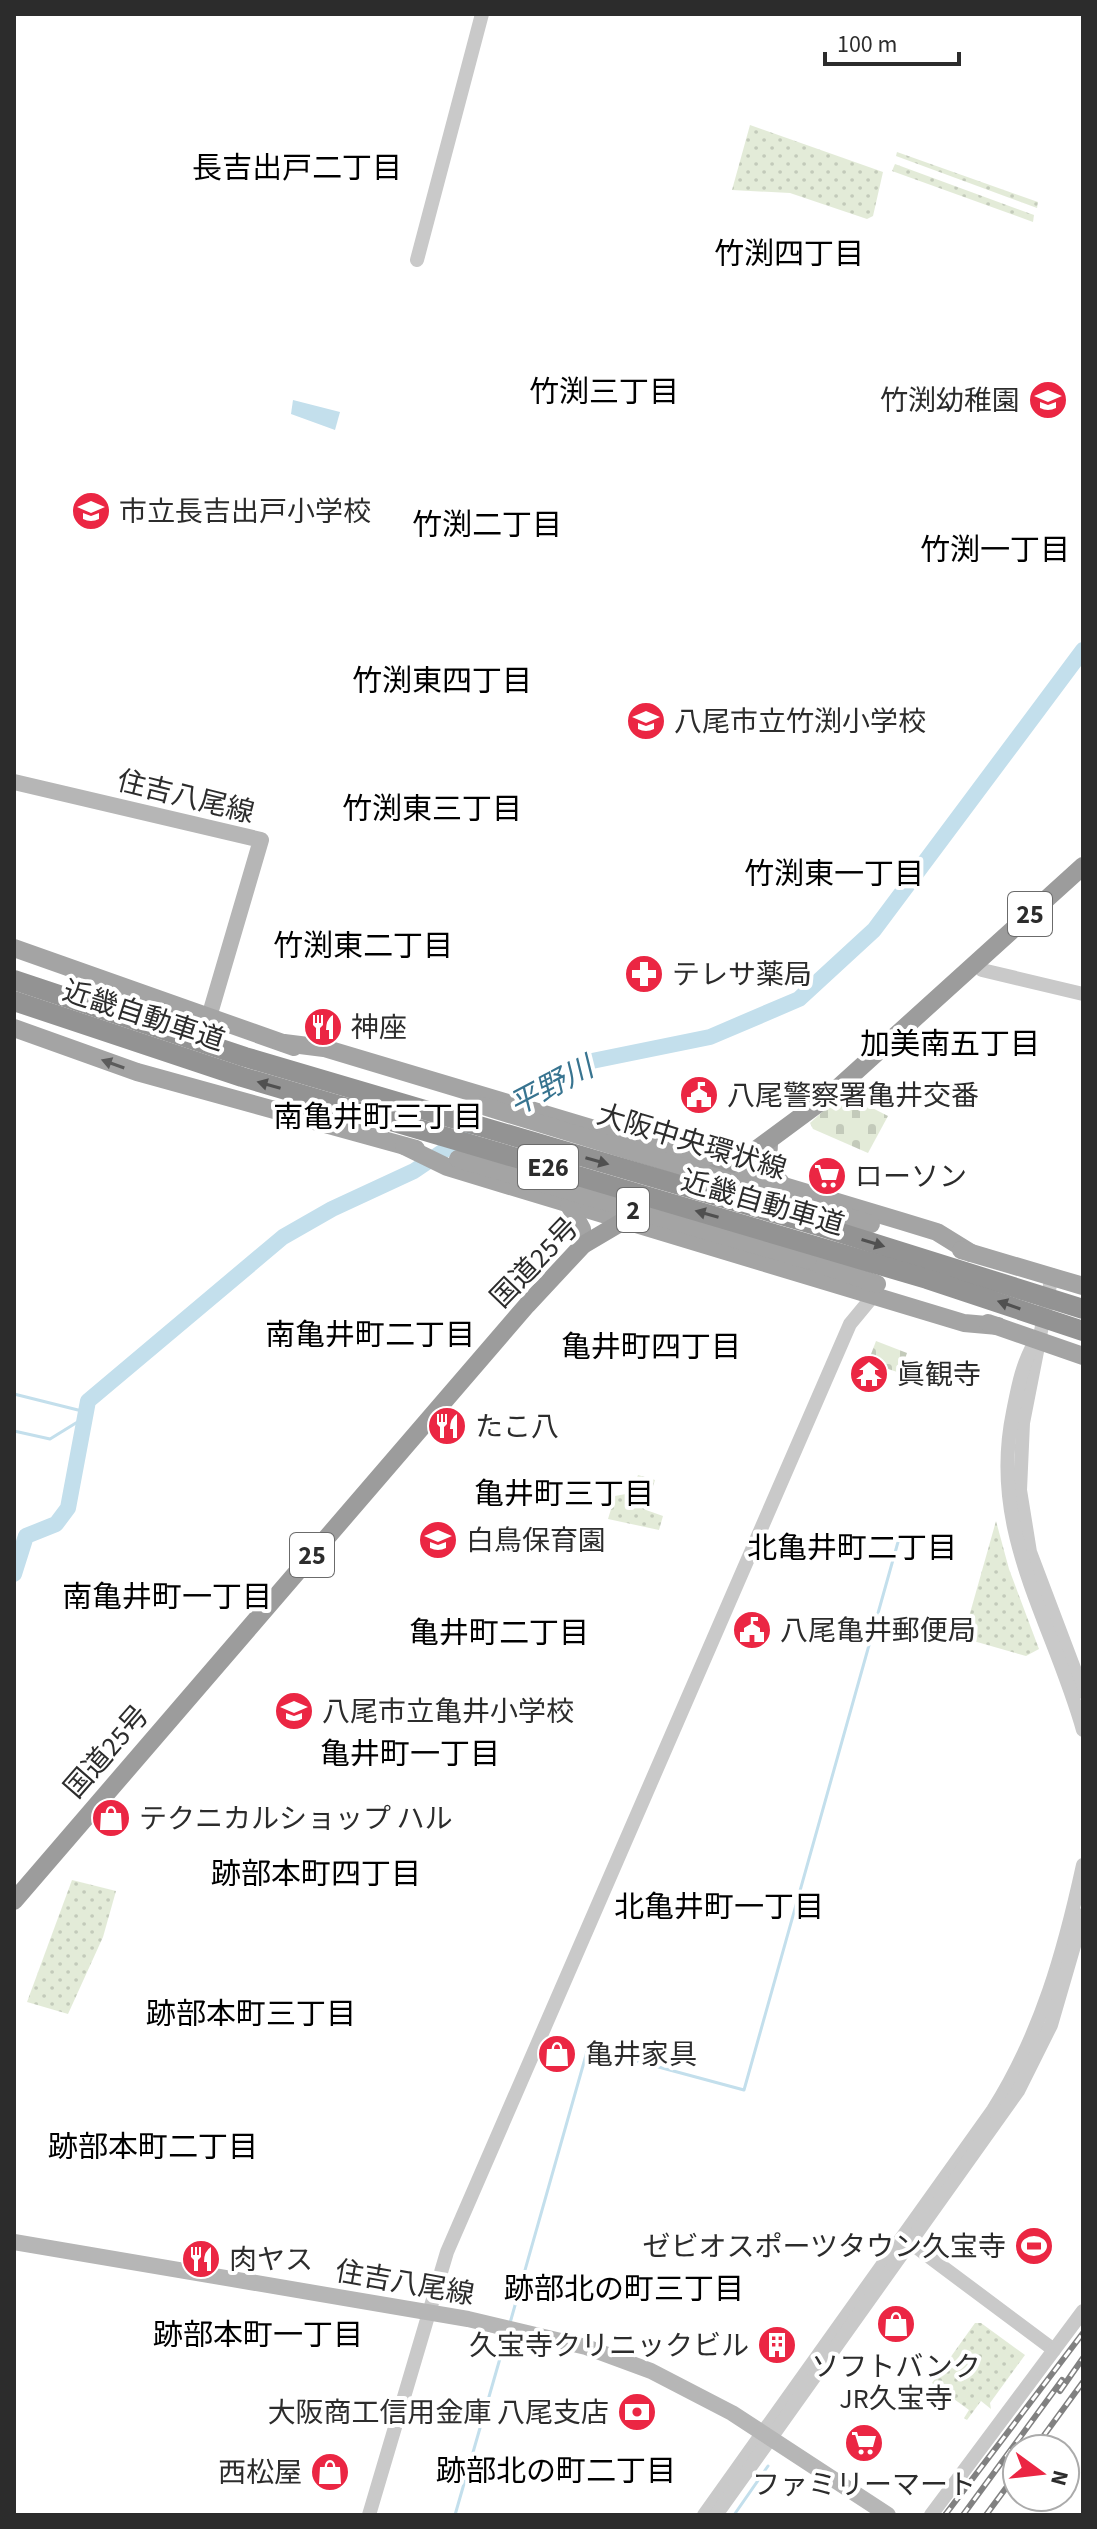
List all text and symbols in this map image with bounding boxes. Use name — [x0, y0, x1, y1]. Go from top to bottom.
scale bar — [825, 16, 959, 66]
text: 100 m — [837, 27, 897, 62]
district label: 長吉出戸二丁目 — [192, 147, 402, 190]
district label: 竹渕四丁目 — [714, 233, 864, 276]
district label: 竹渕三丁目 — [529, 371, 679, 414]
school or university icon: 竹渕幼稚園 — [1027, 379, 1069, 421]
place label: 竹渕幼稚園 — [880, 381, 1020, 421]
school or university icon: 市立長吉出戸小学校 — [70, 490, 112, 532]
place label: 市立長吉出戸小学校 — [119, 492, 371, 532]
district label: 竹渕二丁目 — [412, 504, 562, 547]
district label: 竹渕一丁目 — [920, 529, 1070, 572]
district label: 竹渕東四丁目 — [352, 660, 532, 703]
school or university icon: 八尾市立竹渕小学校 — [625, 700, 667, 742]
place label: 八尾市立竹渕小学校 — [674, 702, 926, 742]
street label: 住吉八尾線 — [113, 761, 259, 833]
district label: 竹渕東三丁目 — [342, 788, 522, 831]
district label: 竹渕東一丁目 — [744, 853, 924, 896]
road number: 25 — [1008, 892, 1052, 936]
district label: 竹渕東二丁目 — [273, 925, 453, 968]
pharmacy icon: テレサ薬局 — [623, 953, 665, 995]
place label: テレサ薬局 — [672, 955, 812, 995]
street label: 近畿自動車道 — [58, 971, 230, 1061]
restaurant icon: 神座 — [302, 1006, 344, 1048]
place label: 神座 — [351, 1008, 407, 1048]
district label: 加美南五丁目 — [860, 1023, 1040, 1066]
water label: 平野川 — [501, 1045, 604, 1127]
one-way arrow — [101, 1057, 125, 1070]
public building icon: 八尾警察署亀井交番 — [678, 1074, 720, 1116]
place label: 八尾警察署亀井交番 — [727, 1076, 979, 1116]
one-way arrow — [257, 1078, 281, 1091]
street label: 大阪中央環状線 — [592, 1094, 791, 1190]
district label: 南亀井町三丁目 — [273, 1096, 483, 1139]
road number: E26 — [518, 1145, 578, 1189]
one-way arrow — [585, 1155, 609, 1168]
supermarket icon: ローソン — [806, 1155, 848, 1197]
place label: ローソン — [855, 1157, 967, 1197]
street label: 近畿自動車道 — [676, 1161, 849, 1245]
road number: 2 — [617, 1188, 649, 1232]
one-way arrow — [694, 1207, 718, 1220]
street label: 国道25号 — [481, 1209, 588, 1317]
one-way arrow — [861, 1237, 885, 1250]
one-way arrow — [997, 1298, 1021, 1311]
district label: 南亀井町二丁目 — [265, 1314, 475, 1357]
district label: 亀井町四丁目 — [561, 1326, 741, 1369]
temple icon: 眞観寺 — [848, 1353, 890, 1395]
place label: 眞観寺 — [897, 1355, 981, 1395]
restaurant icon: たこ八 — [426, 1405, 468, 1447]
place label: たこ八 — [475, 1407, 559, 1447]
district label: 亀井町三丁目 — [474, 1473, 654, 1516]
school or university icon: 白鳥保育園 — [417, 1519, 459, 1561]
place label: 白鳥保育園 — [466, 1521, 606, 1561]
district label: 北亀井町二丁目 — [747, 1527, 957, 1570]
road number: 25 — [290, 1533, 334, 1577]
district label: 南亀井町一丁目 — [62, 1576, 272, 1619]
public building icon: 八尾亀井郵便局 — [731, 1609, 773, 1651]
place label: 八尾亀井郵便局 — [780, 1611, 976, 1651]
district label: 亀井町二丁目 — [409, 1612, 589, 1655]
school or university icon: 八尾市立亀井小学校 — [273, 1690, 315, 1732]
place label: 八尾市立亀井小学校 — [322, 1692, 574, 1732]
street label: 国道25号 — [55, 1696, 159, 1807]
district label: 亀井町一丁目 — [320, 1733, 500, 1776]
shop icon: テクニカルショップ ハル — [90, 1797, 132, 1839]
place label: テクニカルショップ ハル — [139, 1799, 453, 1839]
district label: 跡部本町四丁目 — [211, 1853, 421, 1896]
district label: 北亀井町一丁目 — [614, 1886, 824, 1929]
district label: 跡部本町三丁目 — [146, 1993, 356, 2036]
shop icon: 亀井家具 — [536, 2033, 578, 2075]
place label: 亀井家具 — [585, 2035, 697, 2075]
district label: 跡部本町二丁目 — [48, 2126, 258, 2169]
sports icon: ゼビオスポーツタウン久宝寺 — [1013, 2225, 1055, 2267]
place label: ゼビオスポーツタウン久宝寺 — [643, 2227, 1006, 2267]
restaurant icon: 肉ヤス — [180, 2238, 222, 2280]
place label: 肉ヤス — [229, 2240, 313, 2280]
street label: 住吉八尾線 — [332, 2251, 477, 2315]
district label: 跡部北の町三丁目 — [504, 2268, 744, 2311]
shop icon: ソフトバンク JR久宝寺 — [875, 2303, 917, 2345]
district label: 跡部本町一丁目 — [153, 2314, 363, 2357]
building icon: 久宝寺クリニックビル — [756, 2324, 798, 2366]
place label: 久宝寺クリニックビル — [469, 2326, 749, 2366]
place label: ソフトバンク JR久宝寺 — [811, 2347, 981, 2419]
bank icon: 大阪商工信用金庫 八尾支店 — [616, 2391, 658, 2433]
place label: 大阪商工信用金庫 八尾支店 — [267, 2393, 609, 2433]
supermarket icon: ファミリーマート — [843, 2422, 885, 2464]
north arrow — [1001, 2433, 1081, 2513]
district label: 跡部北の町二丁目 — [436, 2450, 676, 2493]
shop icon: 西松屋 — [309, 2451, 351, 2493]
place label: 西松屋 — [218, 2453, 302, 2493]
place label: ファミリーマート — [752, 2465, 976, 2505]
text: N — [1042, 2467, 1077, 2489]

